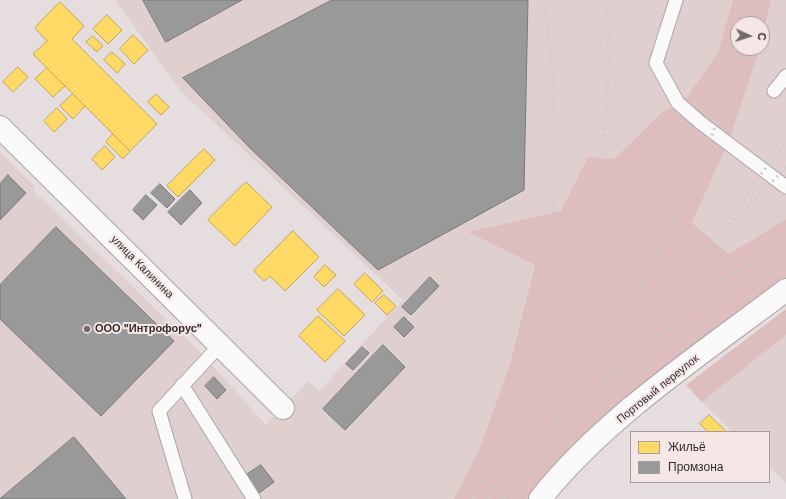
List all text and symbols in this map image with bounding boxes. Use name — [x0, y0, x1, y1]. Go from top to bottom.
north arrow — [730, 16, 770, 56]
text: С — [755, 32, 768, 41]
street label: улица Калинина — [108, 233, 176, 301]
place label: ООО "Интрофорус" — [95, 322, 202, 336]
marker: ООО "Интрофорус" — [82, 324, 92, 334]
street label: Портовый переулок — [614, 352, 702, 426]
legend — [630, 431, 770, 483]
text: Жильё — [668, 440, 706, 454]
text: Промзона — [668, 460, 723, 474]

